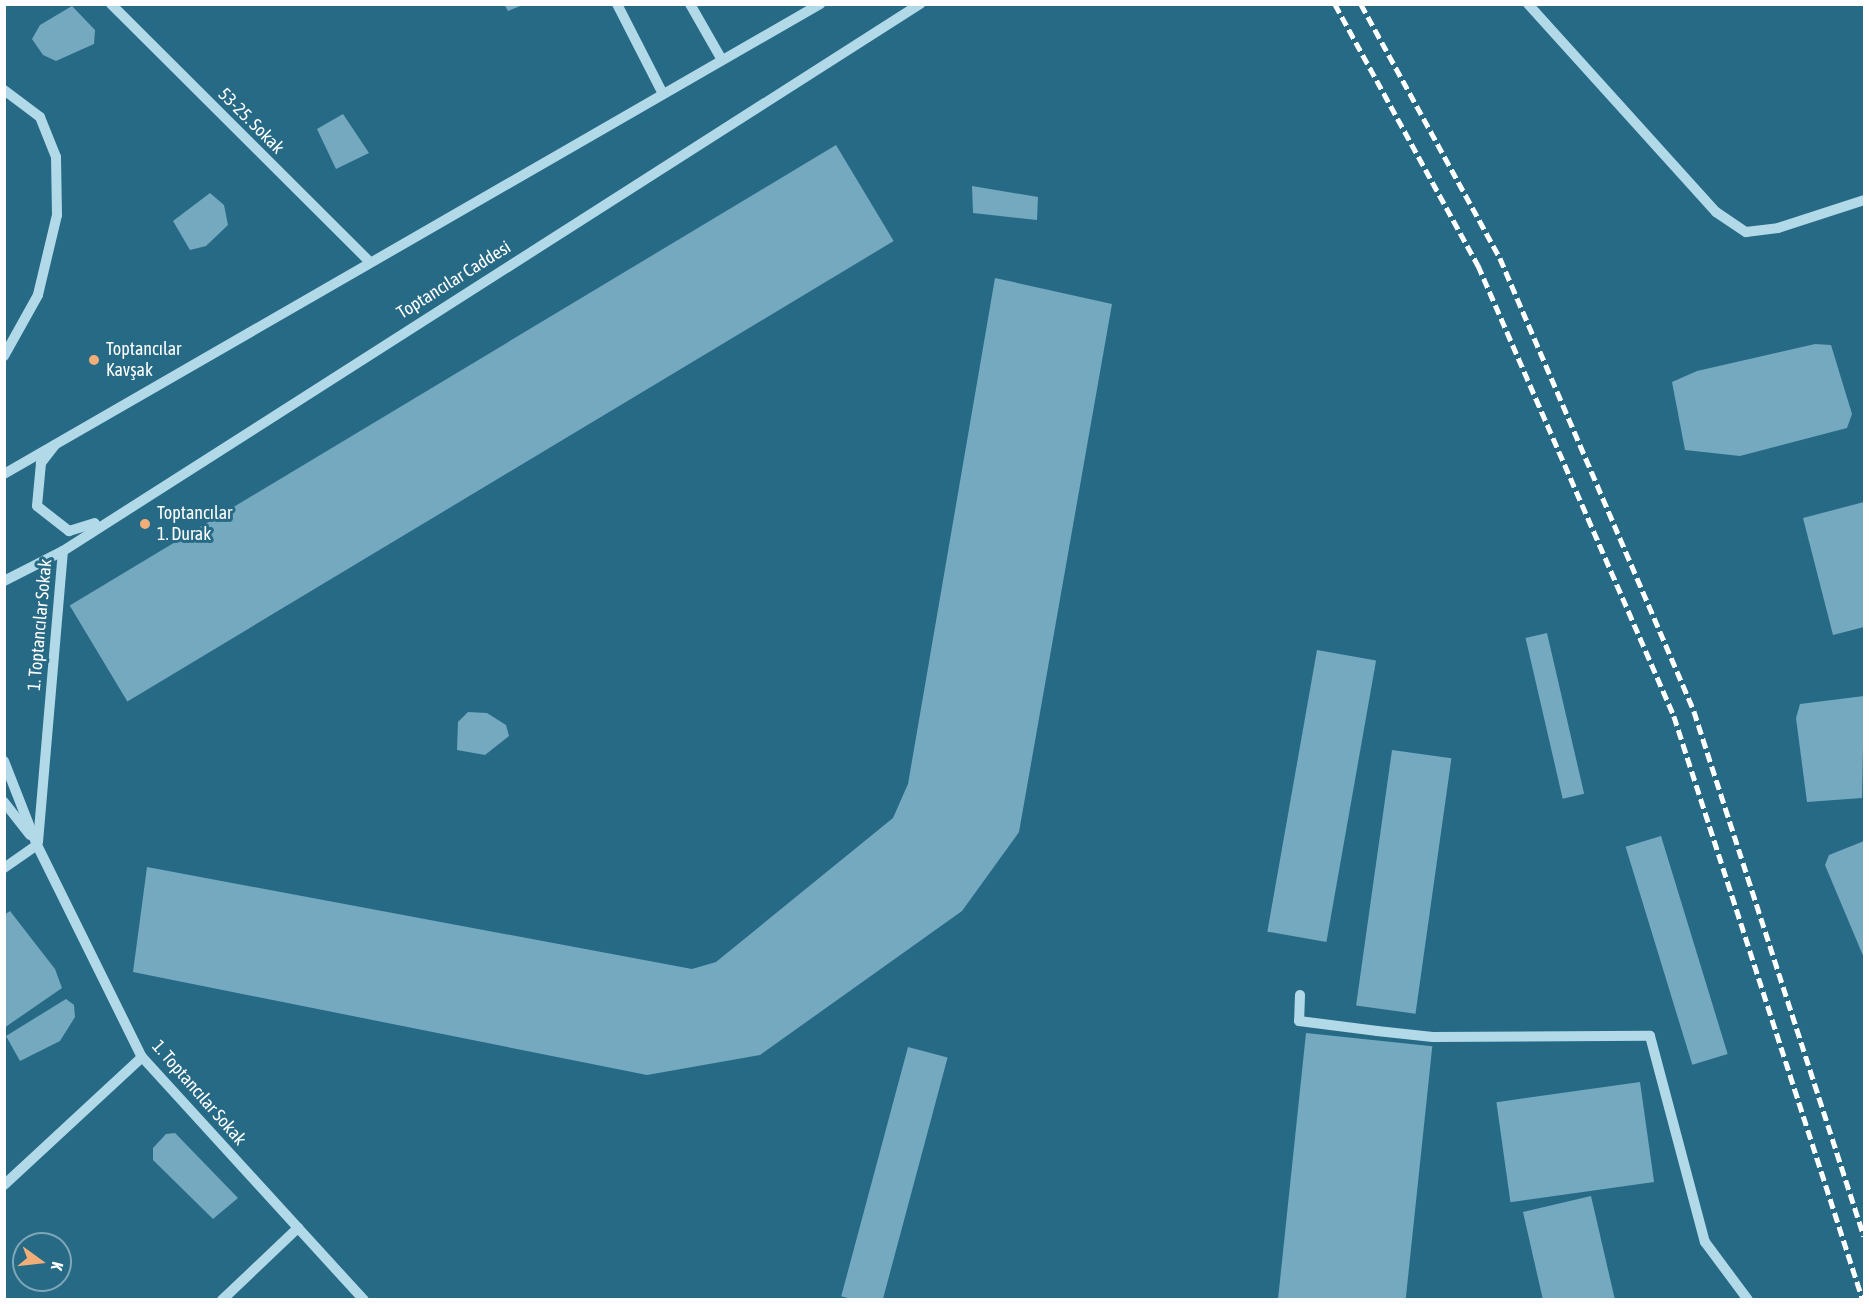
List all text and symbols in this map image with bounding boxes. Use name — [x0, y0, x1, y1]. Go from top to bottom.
street label: 53-25. Sokak — [214, 84, 288, 158]
street label: Toptancılar Caddesi — [393, 236, 515, 324]
place label: Toptancılar Kavşak — [106, 339, 181, 382]
marker: Toptancılar Kavşak — [87, 353, 101, 367]
place label: Toptancılar 1. Durak — [157, 503, 232, 546]
marker: Toptancılar 1. Durak — [138, 517, 152, 531]
street label: 1. Toptancılar Sokak — [23, 558, 57, 692]
street label: 1. Toptancılar Sokak — [147, 1036, 251, 1150]
north arrow — [12, 1232, 72, 1292]
text: K — [48, 1260, 67, 1272]

